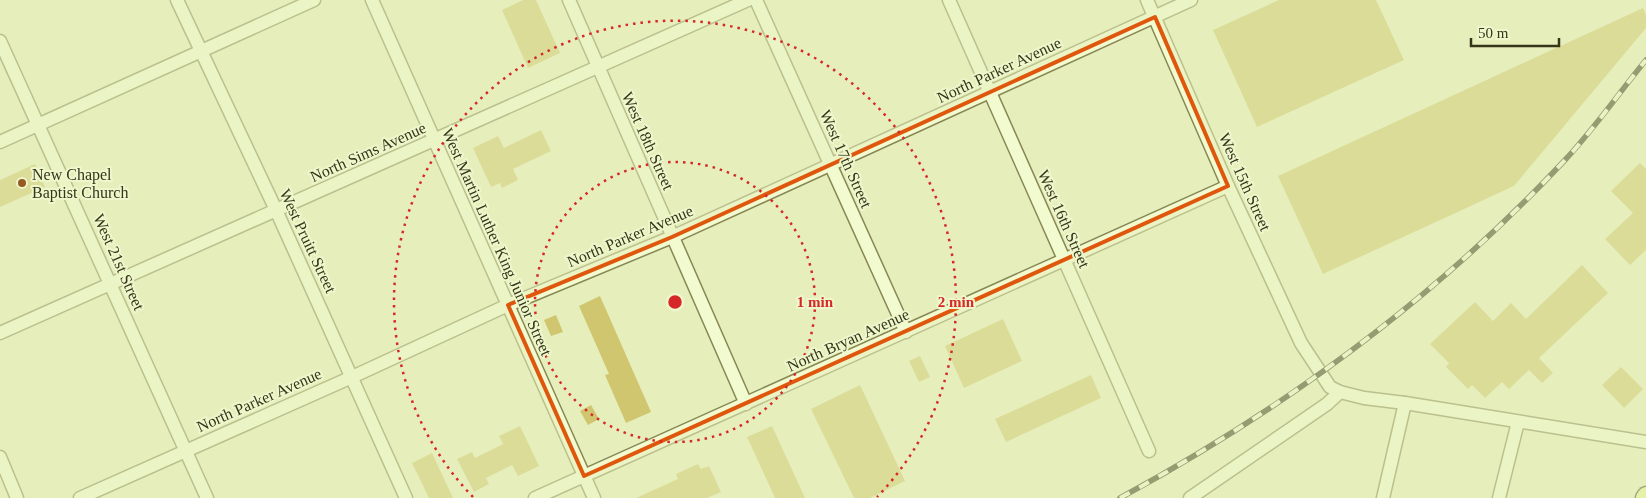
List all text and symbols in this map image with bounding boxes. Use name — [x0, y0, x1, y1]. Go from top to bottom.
scale bar — [1471, 15, 1558, 47]
text: 50 m — [1478, 25, 1509, 41]
street label: North Parker Avenue — [934, 34, 1064, 106]
street label: West 18th Street — [619, 89, 677, 193]
street label: West 17th Street — [817, 107, 875, 211]
street label: North Sims Avenue — [307, 119, 429, 185]
street label: West Martin Luther King Junior Street — [438, 126, 555, 359]
street label: West 15th Street — [1216, 130, 1274, 234]
place label: New Chapel Baptist Church — [32, 166, 128, 202]
street label: West 16th Street — [1035, 167, 1093, 271]
marker: New Chapel Baptist Church — [16, 177, 28, 189]
street label: West Pruitt Street — [277, 186, 340, 296]
street label: North Parker Avenue — [565, 202, 695, 270]
street label: West 21st Street — [90, 211, 148, 313]
centre of rings — [666, 293, 684, 311]
text: 1 min — [797, 294, 834, 310]
text: 2 min — [938, 294, 975, 310]
street label: North Bryan Avenue — [784, 305, 912, 376]
street label: North Parker Avenue — [194, 365, 324, 435]

